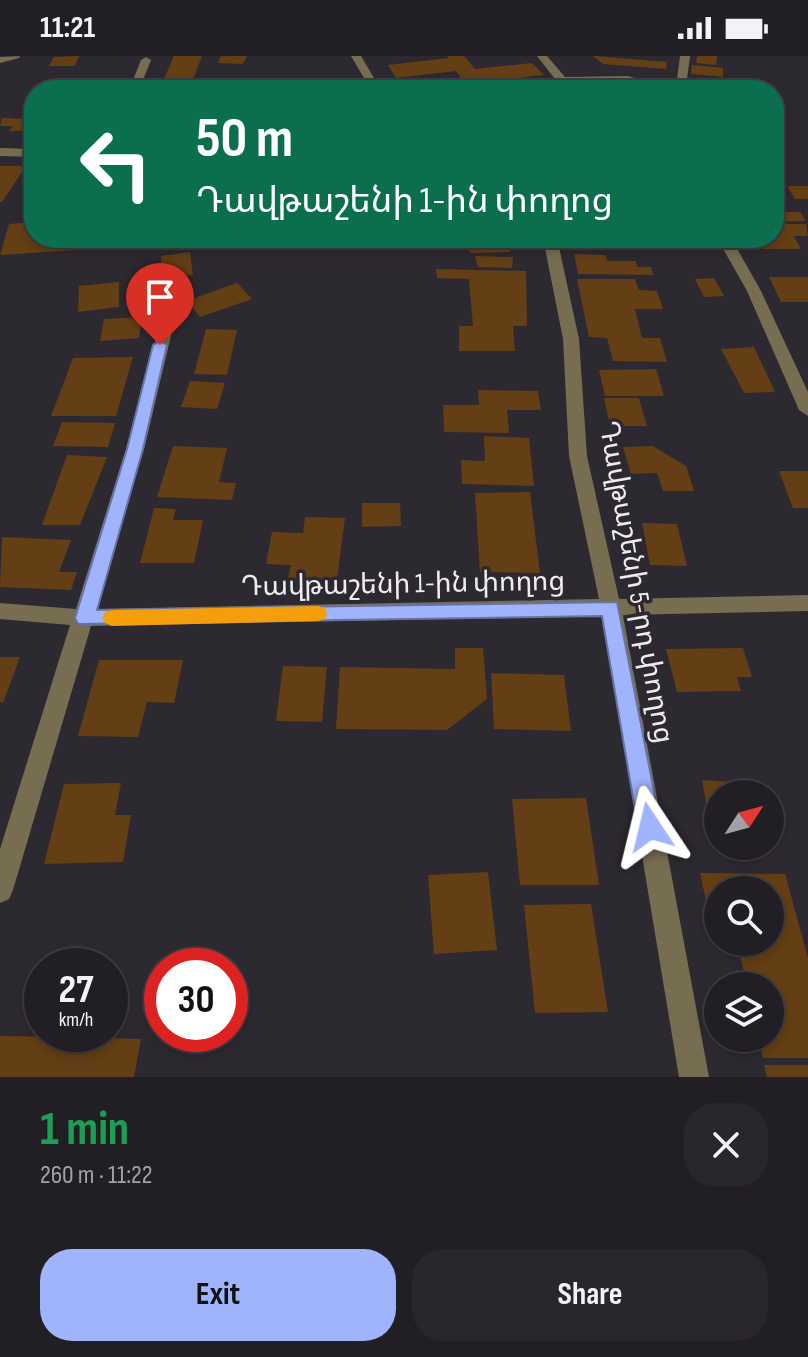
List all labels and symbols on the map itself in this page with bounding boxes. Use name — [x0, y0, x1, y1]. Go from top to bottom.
pin — [126, 263, 194, 345]
street label: Դավթաշենի 5-րդ փողոց — [591, 418, 681, 746]
street label: Դավթաշենի 1-ին փողոց — [241, 565, 565, 603]
north arrow — [704, 780, 784, 860]
position arrow — [608, 785, 692, 869]
speed limit sign: 30 — [144, 948, 248, 1052]

